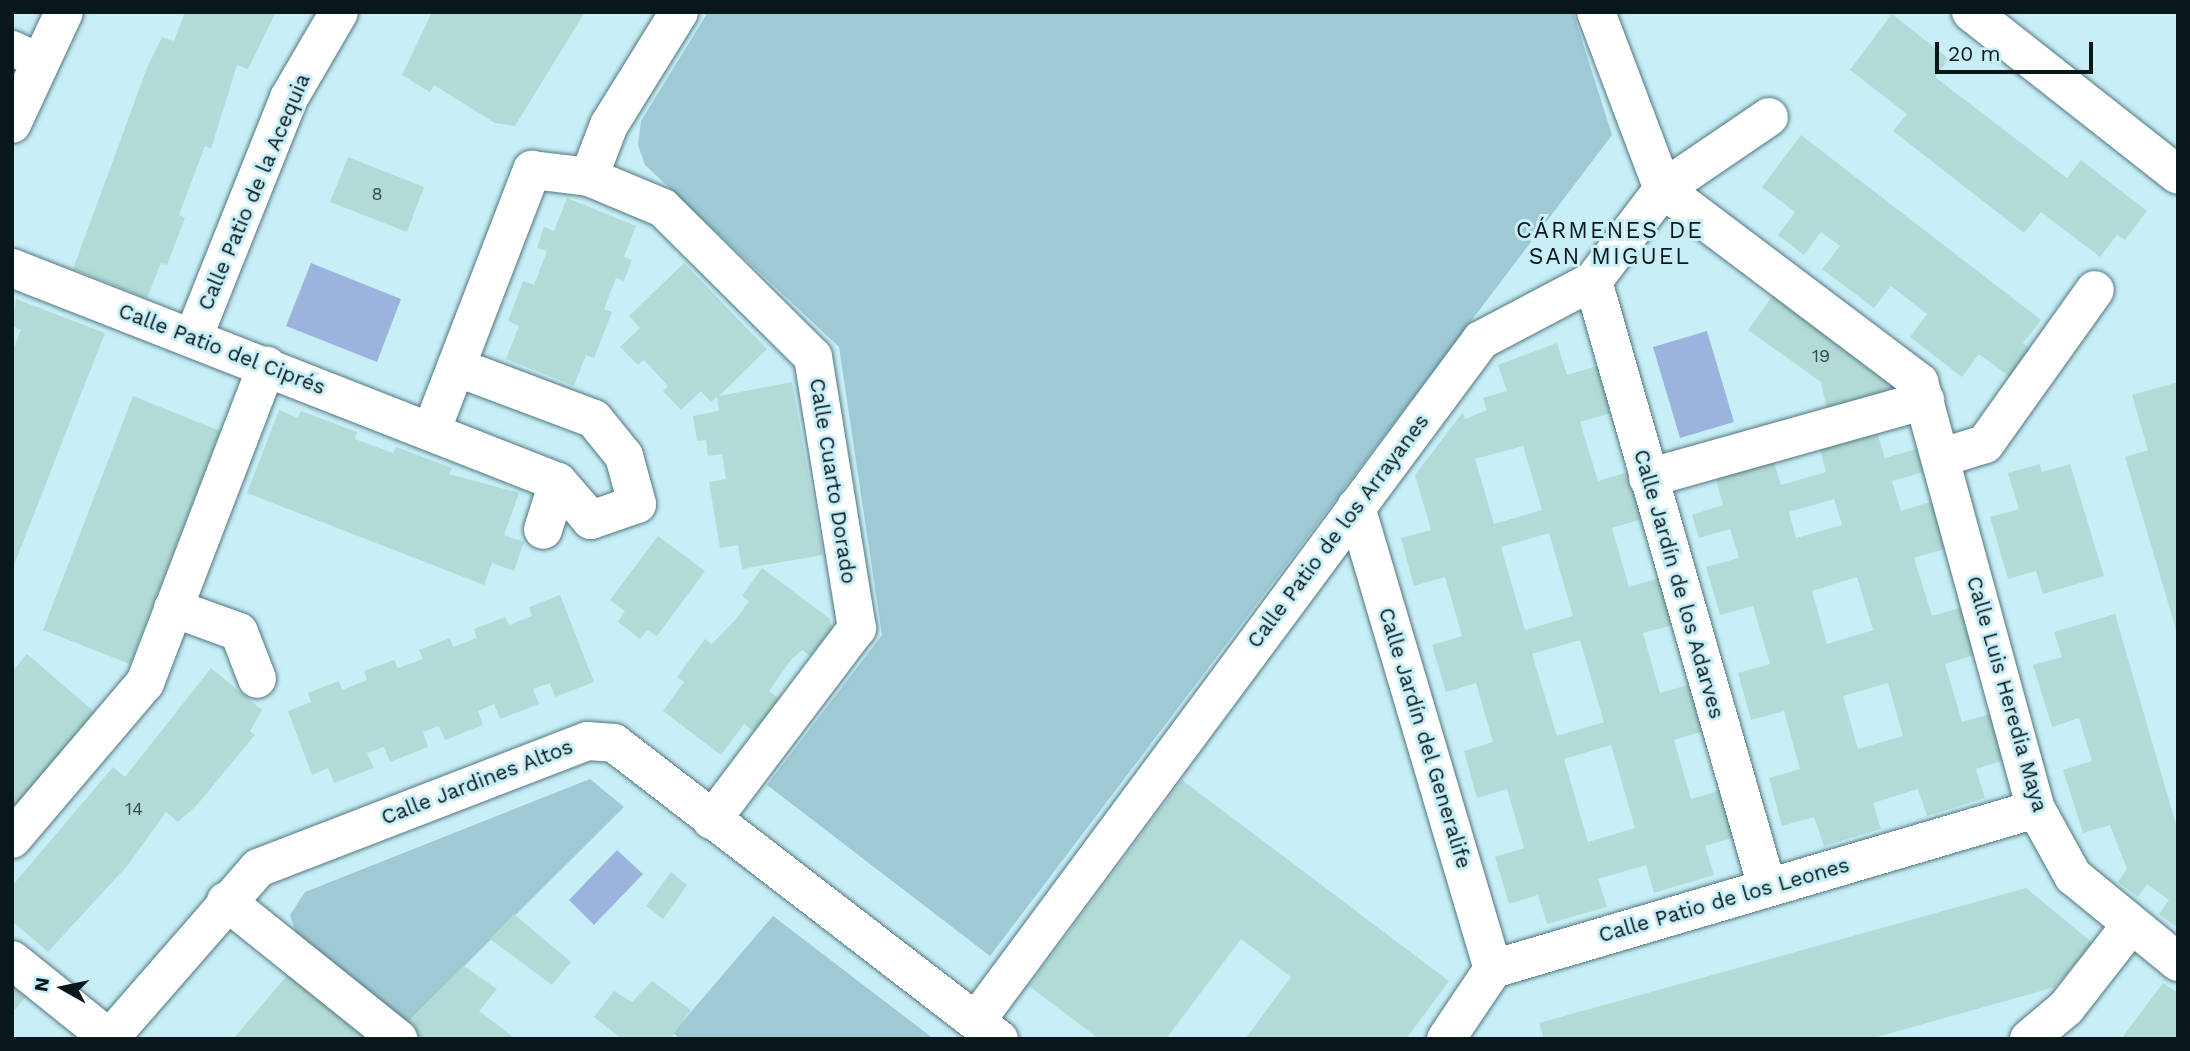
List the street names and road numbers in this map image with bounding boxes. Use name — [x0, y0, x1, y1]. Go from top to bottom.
street label: Calle Patio de la Acequia — [192, 69, 316, 315]
street label: Calle Patio del Ciprés — [115, 298, 329, 400]
street label: Calle Cuarto Dorado — [804, 376, 862, 586]
street label: Calle Patio de los Arrayanes — [1242, 409, 1434, 653]
street label: Calle Jardín de los Adarves — [1628, 446, 1730, 722]
street label: Calle Luis Heredia Maya — [1961, 573, 2053, 815]
street label: Calle Jardín del Generalife — [1373, 604, 1477, 872]
street label: Calle Jardines Altos — [377, 734, 577, 830]
street label: Calle Patio de los Leones — [1596, 852, 1852, 948]

